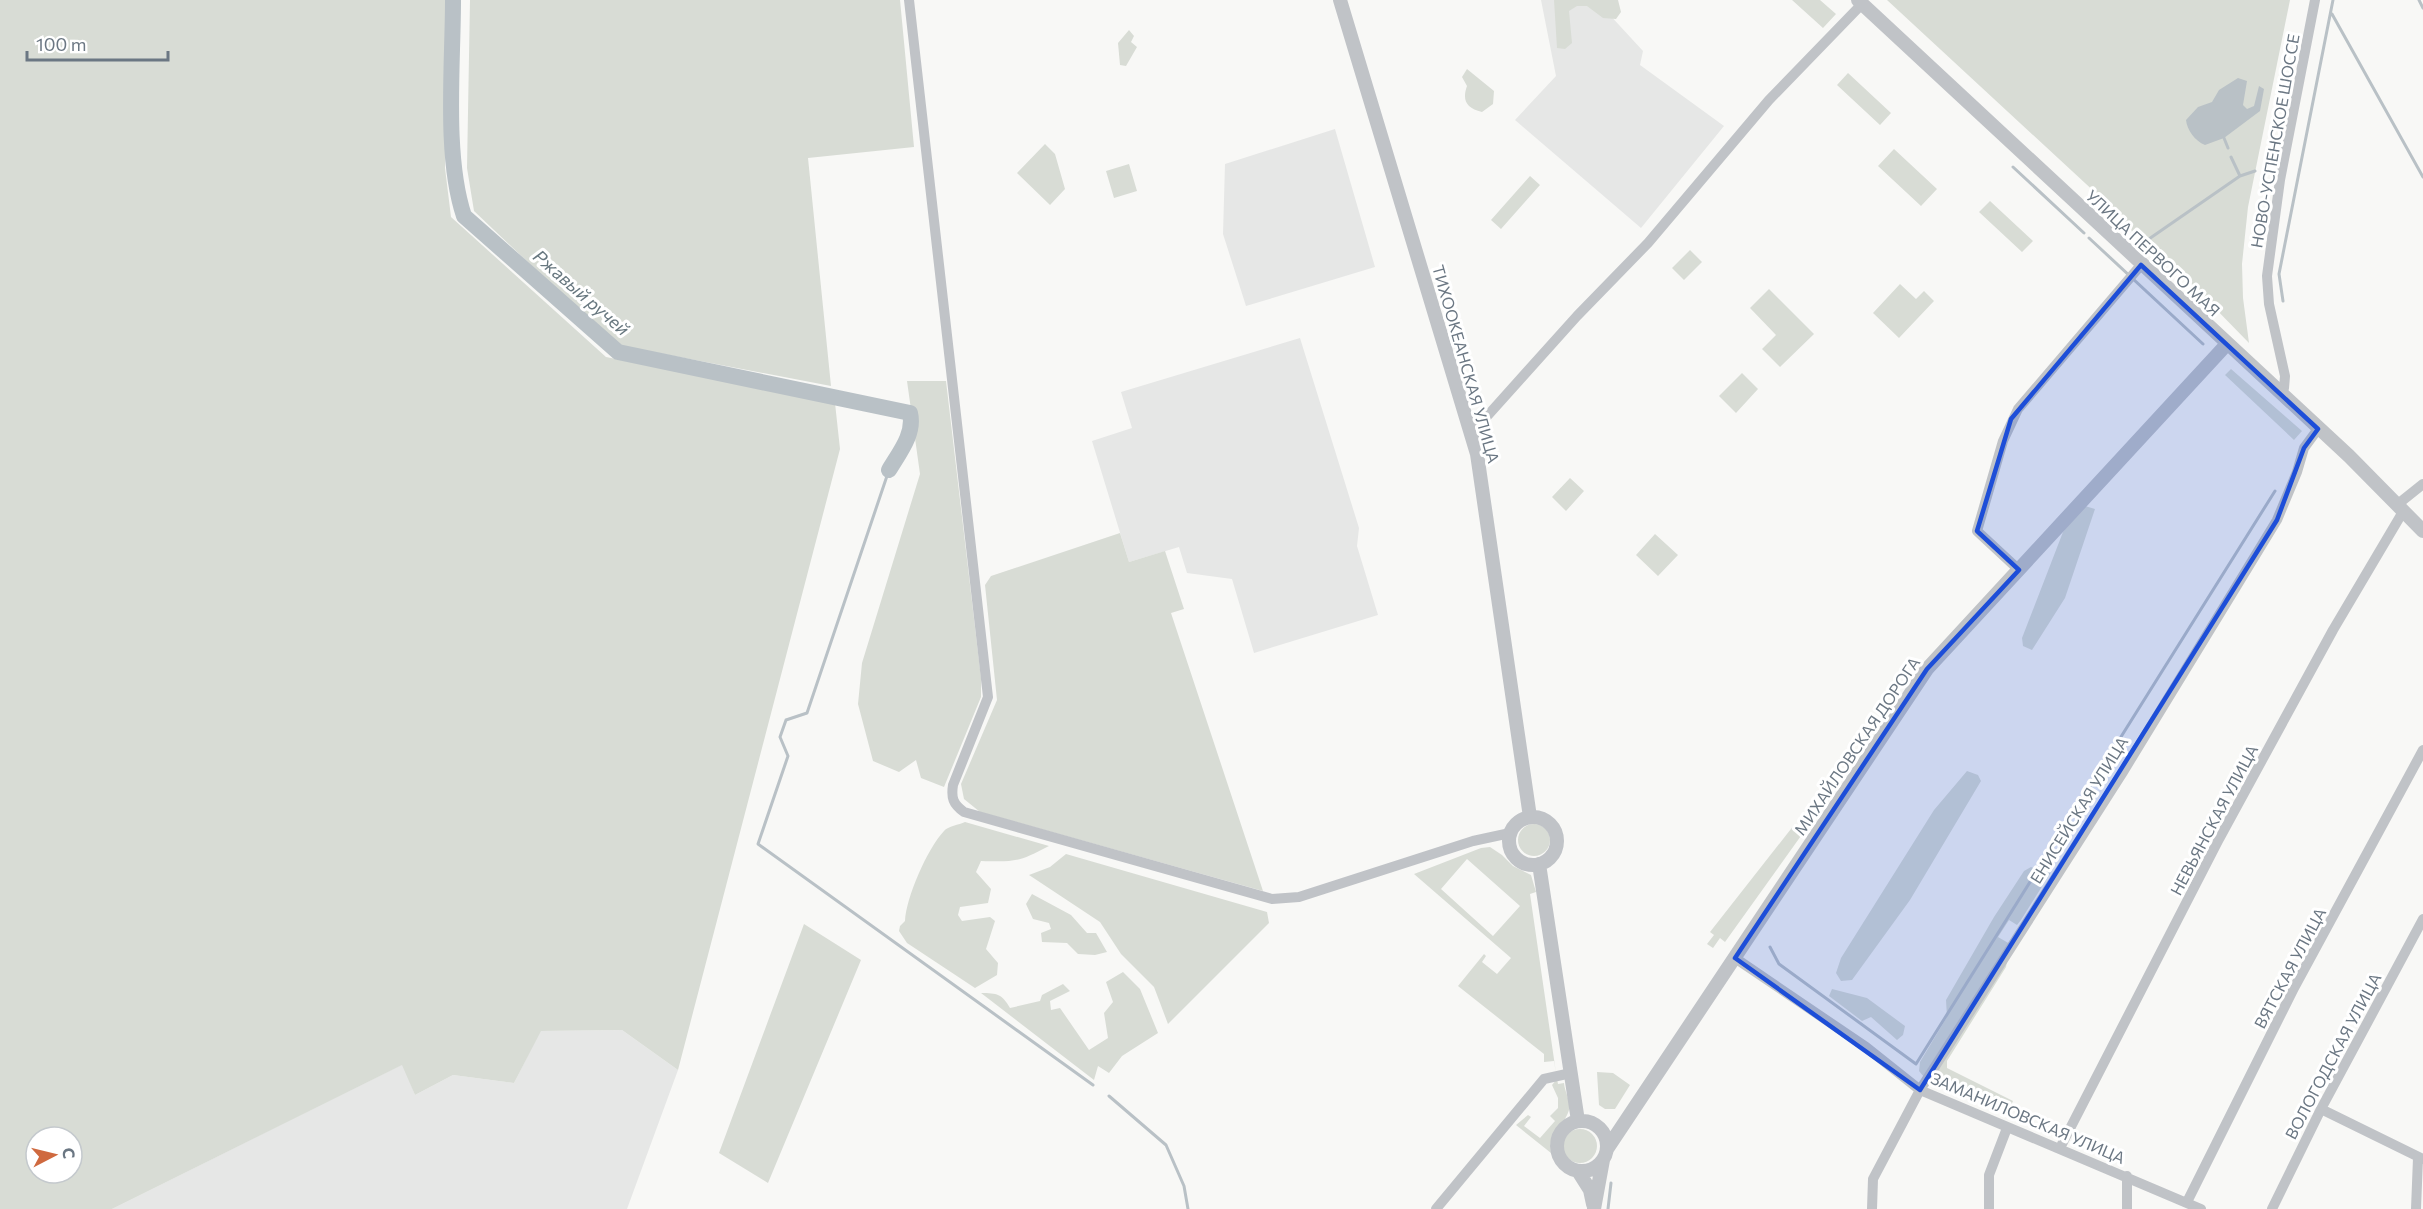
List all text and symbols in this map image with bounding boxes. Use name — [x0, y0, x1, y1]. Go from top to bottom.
scale bar — [27, 24, 168, 62]
street label: НОВО-УСПЕНСКОЕ ШОССЕ — [2246, 32, 2303, 249]
text: 100 m — [36, 33, 86, 55]
street label: УЛИЦА ПЕРВОГО МАЯ — [2082, 186, 2224, 320]
water label: Ржавый ручей — [529, 245, 635, 340]
street label: ТИХООКЕАНСКАЯ УЛИЦА — [1429, 263, 1504, 465]
street label: МИХАЙЛОВСКАЯ ДОРОГА — [1790, 653, 1923, 838]
street label: ЕНИСЕЙСКАЯ УЛИЦА — [2026, 733, 2131, 887]
street label: НЕВЬЯНСКАЯ УЛИЦА — [2166, 741, 2261, 898]
street label: ВЯТСКАЯ УЛИЦА — [2250, 904, 2329, 1031]
street label: ВОЛОГОДСКАЯ УЛИЦА — [2281, 969, 2384, 1142]
street label: ЗАМАНИЛОВСКАЯ УЛИЦА — [1928, 1068, 2128, 1167]
north arrow — [24, 1125, 84, 1185]
text: С — [59, 1147, 79, 1160]

